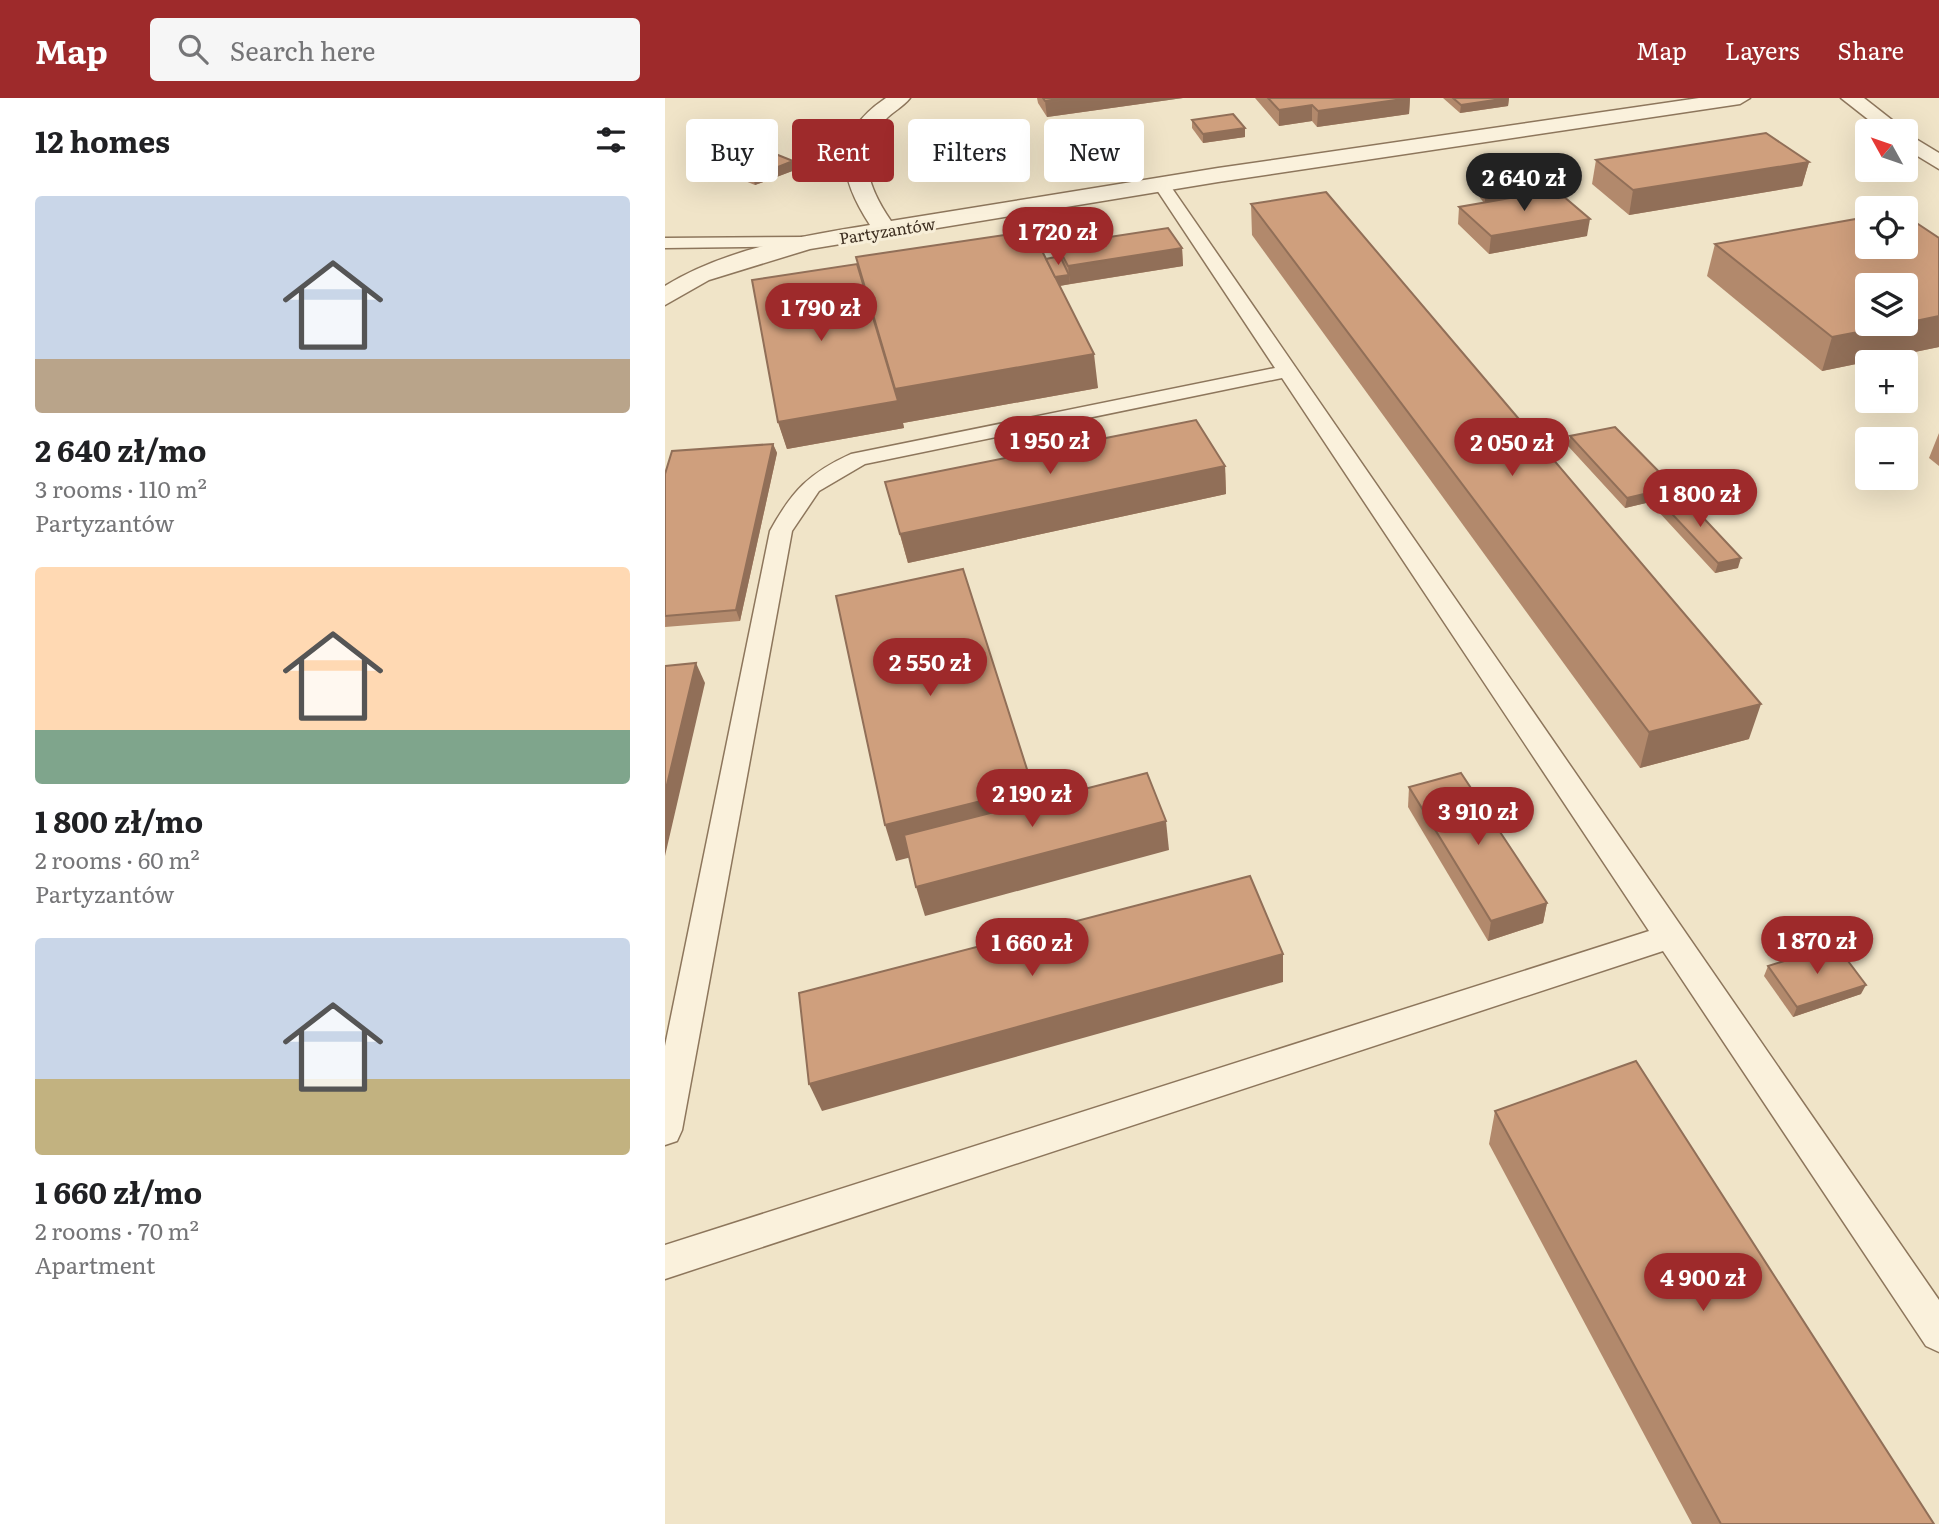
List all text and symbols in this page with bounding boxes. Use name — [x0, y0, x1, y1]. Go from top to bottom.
search box — [150, 18, 640, 81]
text: Map — [35, 25, 108, 74]
icon: search — [174, 30, 212, 68]
text: Search here — [230, 30, 376, 69]
text: Map — [1636, 32, 1687, 67]
text: Layers — [1725, 32, 1799, 67]
text: Share — [1837, 32, 1904, 67]
text: 12 homes — [35, 118, 170, 162]
chip: Buy — [686, 119, 778, 182]
chip: Rent — [792, 119, 894, 182]
chip: Filters — [908, 119, 1030, 182]
chip: New — [1044, 119, 1144, 182]
north arrow — [1855, 119, 1918, 182]
map controls — [1855, 119, 1918, 490]
icon: filters — [592, 121, 630, 159]
pin: 2 640 zł — [1452, 153, 1596, 213]
text: 2 640 zł — [1482, 159, 1566, 193]
button: locate — [1855, 196, 1918, 259]
pin: 1 720 zł — [986, 208, 1130, 267]
street label: Partyzantów — [837, 211, 937, 249]
text: 1 720 zł — [1018, 213, 1098, 247]
icon: home — [270, 242, 396, 368]
button: layers — [1855, 273, 1918, 336]
pin: 1 790 zł — [749, 284, 893, 343]
text: 1 790 zł — [781, 289, 861, 323]
button: + — [1855, 350, 1918, 413]
pin: 1 950 zł — [978, 416, 1122, 476]
pin: 2 050 zł — [1440, 418, 1584, 478]
text: 1 950 zł — [1010, 422, 1090, 456]
text: 2 050 zł — [1470, 424, 1554, 458]
text: 2 640 zł/mo — [35, 427, 206, 471]
button: − — [1855, 427, 1918, 490]
pin: 1 800 zł — [1628, 470, 1772, 529]
text: 3 rooms · 110 m² — [35, 471, 207, 505]
text: 1 800 zł — [1659, 475, 1741, 509]
text: Partyzantów — [35, 505, 174, 539]
icon: home — [270, 613, 396, 739]
pin: 2 550 zł — [858, 638, 1002, 698]
text: 2 550 zł — [889, 644, 971, 678]
pin: 2 190 zł — [960, 770, 1104, 829]
text: 2 190 zł — [992, 775, 1072, 809]
pin: 3 910 zł — [1406, 788, 1550, 847]
text: 3 910 zł — [1438, 793, 1518, 827]
text: 1 800 zł/mo — [35, 798, 203, 842]
text: 2 rooms · 60 m² — [35, 842, 200, 876]
text: Partyzantów — [35, 876, 174, 910]
pin: 1 870 zł — [1745, 916, 1889, 976]
pin: 1 660 zł — [960, 918, 1104, 978]
text: 1 870 zł — [1777, 922, 1857, 956]
text: 1 660 zł — [992, 924, 1072, 958]
icon: home — [270, 984, 396, 1110]
text: 1 660 zł/mo — [35, 1169, 202, 1213]
text: 2 rooms · 70 m² — [35, 1213, 199, 1247]
text: Apartment — [35, 1247, 155, 1281]
pin: 4 900 zł — [1631, 1254, 1775, 1313]
text: 4 900 zł — [1660, 1259, 1746, 1293]

